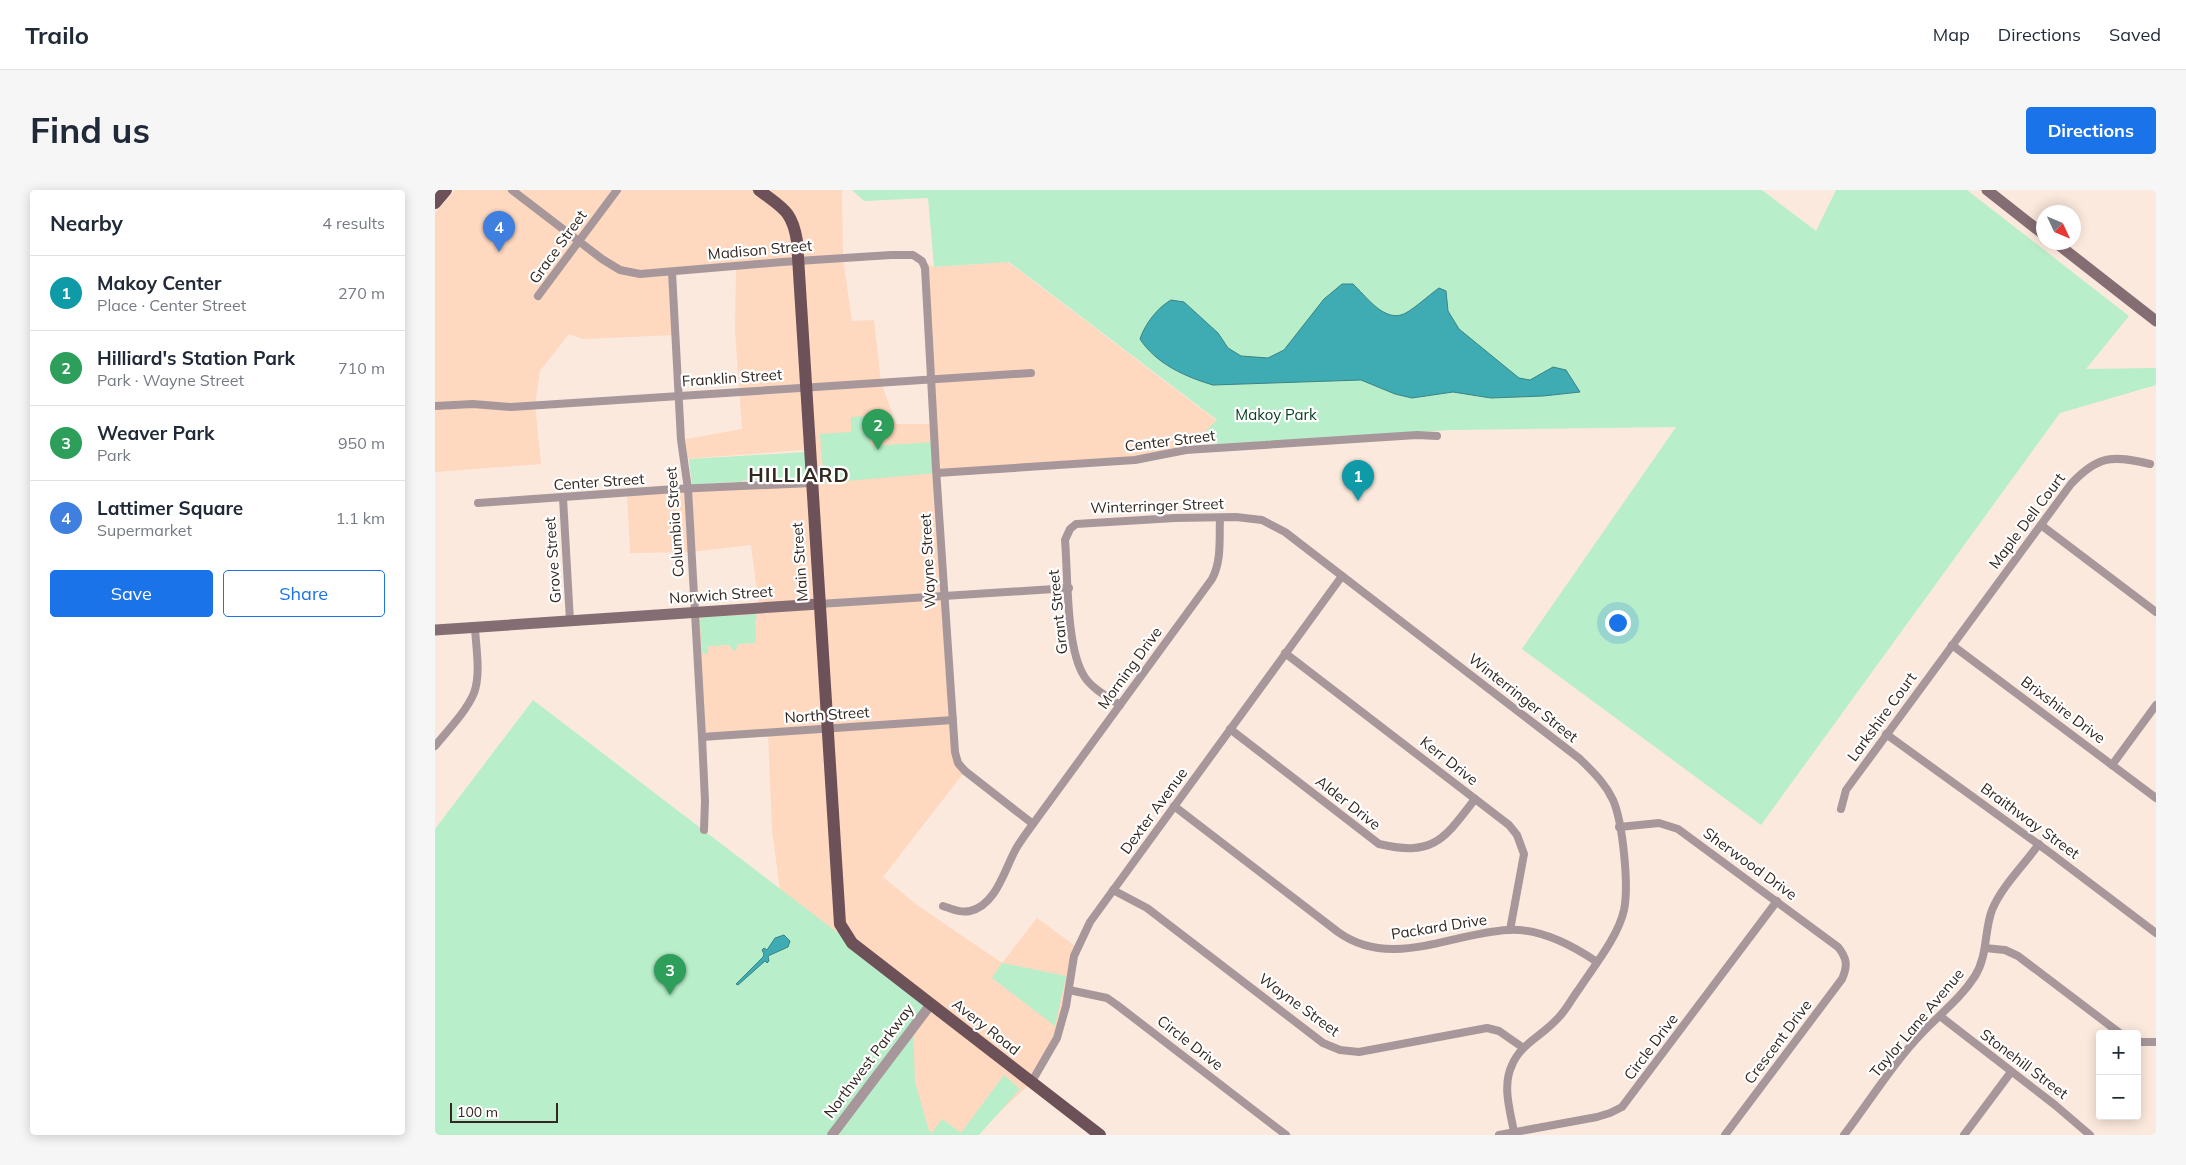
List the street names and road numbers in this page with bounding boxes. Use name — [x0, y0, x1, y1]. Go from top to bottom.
street label: Grace Street — [525, 206, 591, 287]
street label: Madison Street — [707, 235, 813, 264]
street label: Franklin Street — [681, 365, 783, 390]
street label: Center Street — [1124, 426, 1216, 455]
street label: Columbia Street — [661, 466, 688, 578]
street label: Center Street — [553, 469, 645, 494]
street label: Maple Dell Court — [1984, 469, 2069, 572]
street label: Winterringer Street — [1090, 494, 1224, 517]
street label: Wayne Street — [916, 513, 939, 609]
street label: Grove Street — [540, 516, 565, 604]
street label: Main Street — [787, 522, 812, 602]
street label: Grant Street — [1044, 569, 1071, 655]
street label: Norwich Street — [668, 581, 773, 608]
street label: Morning Drive — [1093, 623, 1166, 713]
street label: Winterringer Street — [1465, 649, 1582, 746]
street label: Larkshire Court — [1843, 668, 1920, 765]
street label: Brixshire Drive — [2017, 672, 2109, 747]
street label: North Street — [784, 702, 870, 727]
street label: Kerr Drive — [1416, 732, 1482, 789]
street label: Dexter Avenue — [1116, 764, 1191, 858]
street label: Alder Drive — [1312, 771, 1385, 834]
street label: Braithway Street — [1977, 778, 2083, 863]
street label: Sherwood Drive — [1700, 823, 1801, 904]
street label: Packard Drive — [1390, 910, 1488, 943]
street label: Taylor Lane Avenue — [1865, 964, 1968, 1081]
street label: Wayne Street — [1255, 969, 1343, 1040]
street label: Avery Road — [948, 994, 1024, 1059]
street label: Crescent Drive — [1740, 996, 1816, 1088]
street label: Northwest Parkway — [819, 1000, 918, 1122]
street label: Circle Drive — [1619, 1010, 1682, 1084]
street label: Circle Drive — [1154, 1011, 1227, 1074]
street label: Stonehill Street — [1977, 1024, 2072, 1103]

